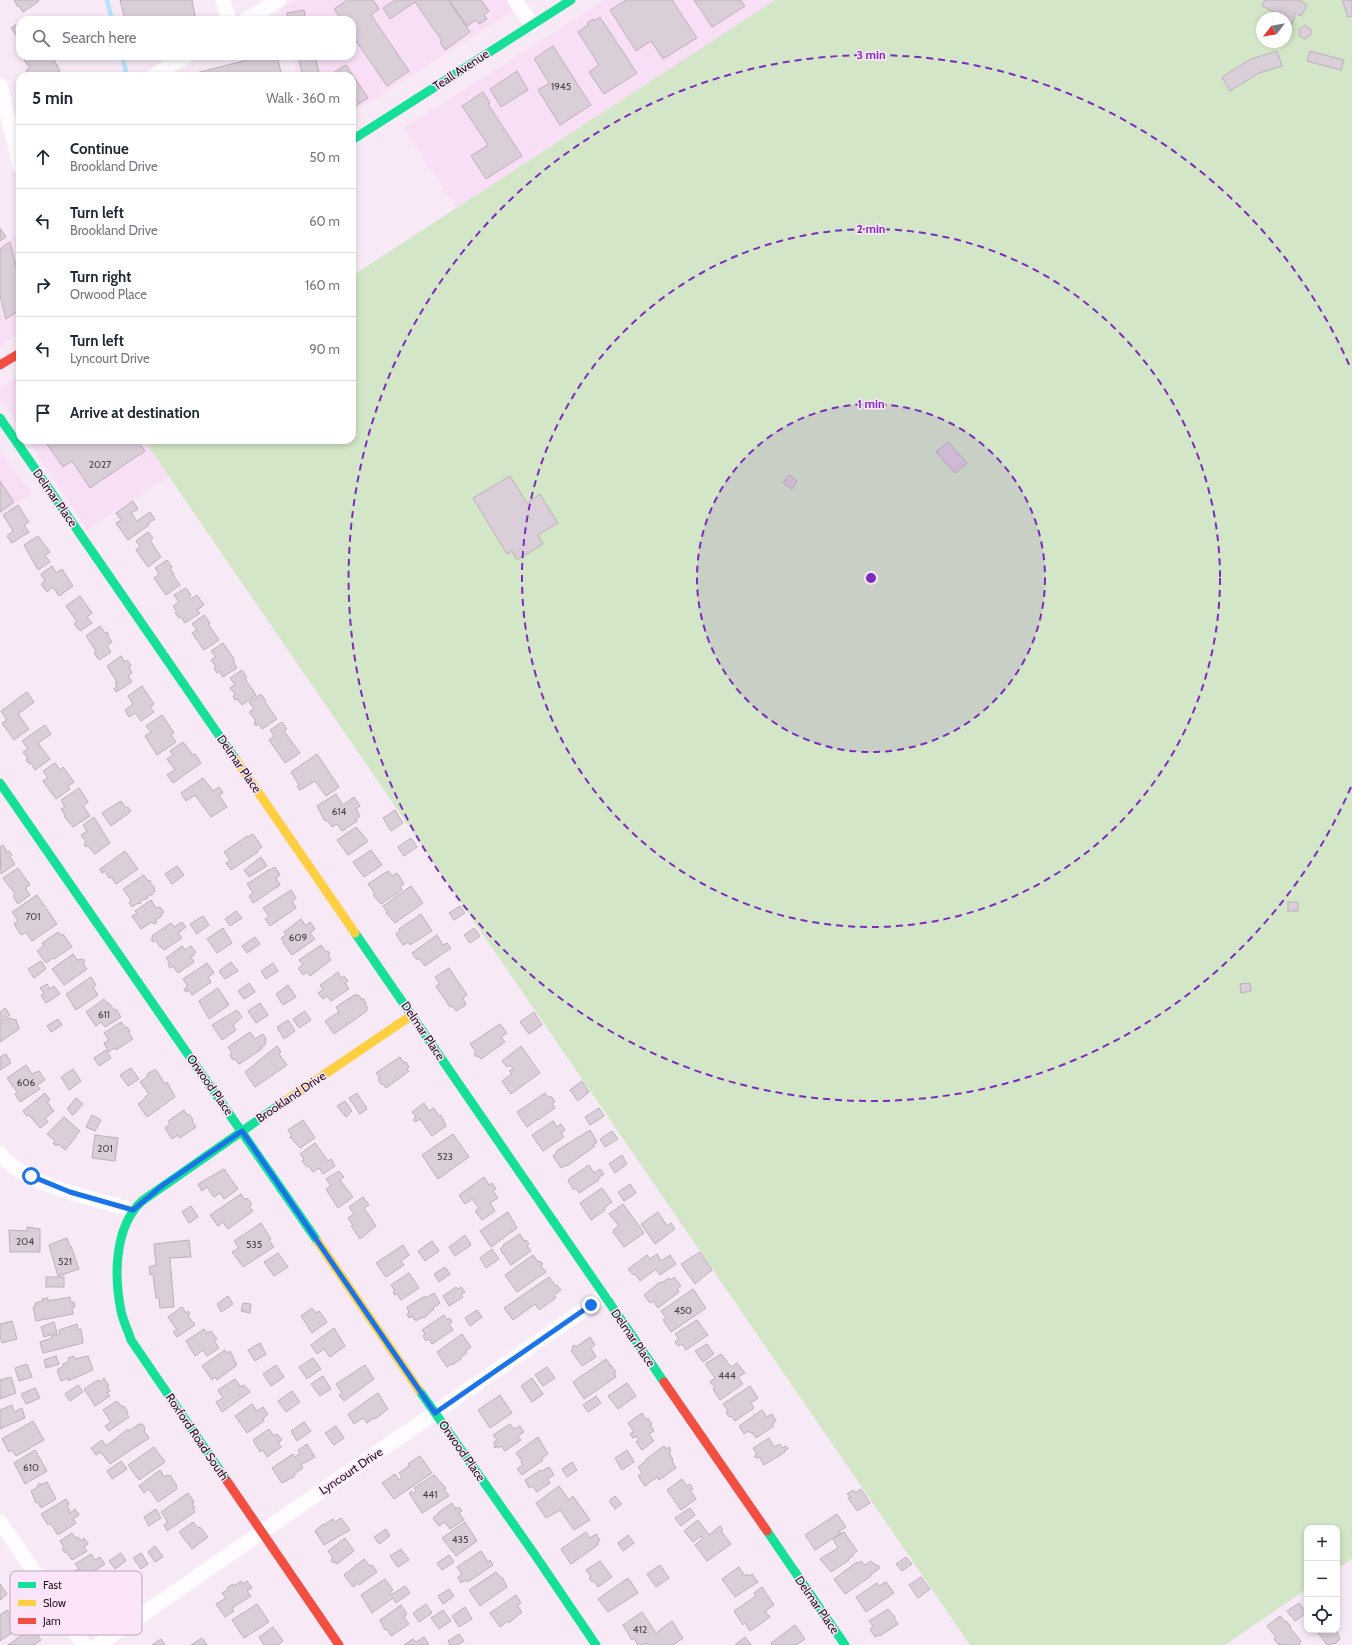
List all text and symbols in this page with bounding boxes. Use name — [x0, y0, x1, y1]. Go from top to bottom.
north arrow — [1256, 12, 1292, 48]
search box — [16, 16, 356, 60]
icon: search — [30, 27, 52, 49]
text: Search here — [62, 29, 137, 47]
street label: Teall Avenue — [430, 46, 492, 93]
text: 3 min — [856, 47, 886, 62]
house number: 1945 — [551, 80, 571, 93]
text: 5 min — [32, 88, 73, 108]
text: Walk · 360 m — [266, 90, 340, 106]
text: Continue — [70, 140, 129, 158]
icon: ahead — [32, 146, 54, 168]
text: 50 m — [310, 149, 340, 165]
text: Brookland Drive — [70, 158, 158, 174]
text: Turn left — [70, 204, 124, 222]
icon: left — [32, 210, 54, 232]
text: 60 m — [309, 213, 340, 229]
text: 2 min — [857, 221, 885, 236]
text: Brookland Drive — [70, 222, 158, 238]
text: Turn right — [70, 268, 131, 286]
icon: right — [32, 274, 54, 296]
text: 160 m — [305, 277, 340, 293]
text: Orwood Place — [70, 286, 147, 302]
text: Turn left — [70, 332, 124, 350]
icon: left — [32, 338, 54, 360]
text: 90 m — [309, 341, 340, 357]
text: Lyncourt Drive — [70, 350, 150, 366]
text: 1 min — [857, 396, 885, 411]
icon: arrive — [32, 402, 54, 424]
text: Arrive at destination — [70, 404, 200, 422]
house number: 2027 — [89, 458, 111, 471]
street label: Delmar Place — [30, 466, 81, 530]
centre of rings — [864, 571, 878, 585]
street label: Delmar Place — [214, 732, 265, 796]
house number: 614 — [332, 805, 347, 818]
house number: 701 — [25, 910, 41, 923]
house number: 609 — [289, 931, 307, 944]
street label: Delmar Place — [398, 999, 448, 1063]
house number: 611 — [98, 1008, 110, 1021]
street label: Orwood Place — [184, 1051, 237, 1118]
street label: Brookland Drive — [253, 1068, 328, 1125]
house number: 606 — [17, 1076, 35, 1089]
house number: 201 — [97, 1142, 113, 1155]
house number: 523 — [437, 1150, 453, 1163]
route start — [22, 1167, 40, 1185]
house number: 204 — [16, 1235, 34, 1248]
house number: 535 — [246, 1238, 262, 1251]
house number: 521 — [58, 1255, 72, 1268]
route end — [582, 1296, 600, 1314]
house number: 450 — [674, 1304, 692, 1317]
street label: Delmar Place — [608, 1306, 659, 1370]
house number: 444 — [718, 1369, 736, 1382]
street label: Roxford Road South — [163, 1390, 232, 1483]
street label: Orwood Place — [436, 1417, 489, 1484]
street label: Lyncourt Drive — [316, 1444, 385, 1497]
house number: 610 — [23, 1461, 39, 1474]
house number: 441 — [423, 1488, 437, 1501]
map controls — [1304, 1525, 1340, 1633]
button: + — [1304, 1525, 1340, 1561]
house number: 435 — [452, 1533, 468, 1546]
button: − — [1304, 1561, 1340, 1597]
legend — [10, 1571, 142, 1635]
street label: Delmar Place — [792, 1573, 843, 1637]
text: Fast — [43, 1578, 62, 1592]
text: Slow — [43, 1596, 66, 1610]
button: locate — [1304, 1597, 1340, 1633]
text: Jam — [42, 1614, 61, 1628]
house number: 412 — [633, 1623, 647, 1636]

